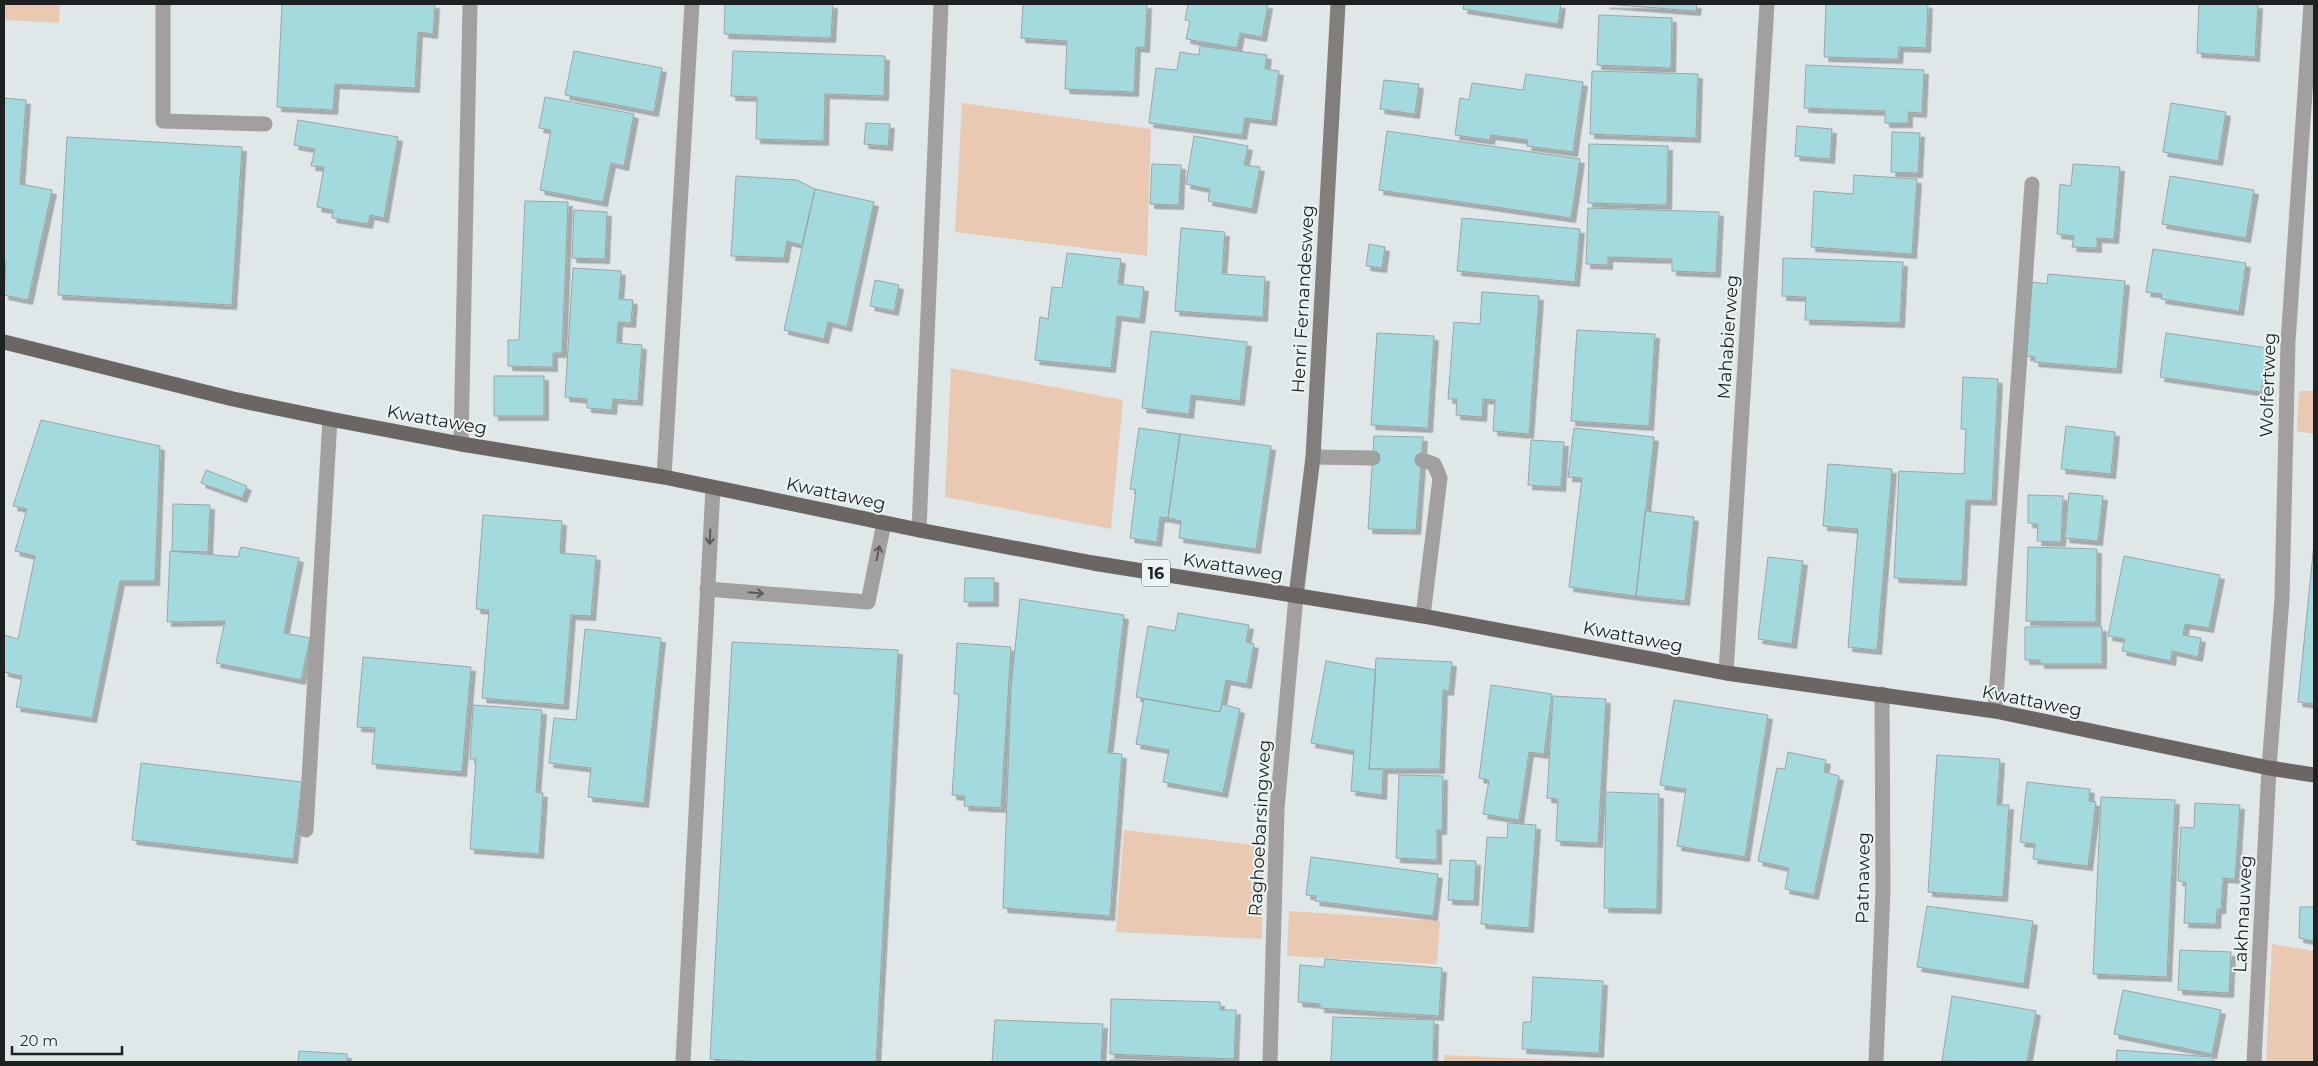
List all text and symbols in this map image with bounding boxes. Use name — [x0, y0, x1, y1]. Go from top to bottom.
street label: Henri Fernandesweg — [1287, 204, 1319, 394]
street label: Mahabierweg — [1713, 274, 1743, 400]
street label: Wolfertweg — [2255, 332, 2281, 438]
street label: Kwattaweg — [385, 400, 489, 440]
street label: Kwattaweg — [784, 473, 888, 515]
one-way arrow — [706, 528, 715, 544]
one-way arrow — [873, 545, 883, 561]
street label: Kwattaweg — [1181, 548, 1285, 586]
road number: 16 — [1142, 560, 1170, 586]
one-way arrow — [747, 588, 763, 597]
street label: Kwattaweg — [1581, 617, 1685, 657]
street label: Kwattaweg — [1980, 681, 2084, 721]
street label: Raghoebarsingweg — [1244, 739, 1276, 917]
street label: Patnaweg — [1851, 832, 1875, 924]
street label: Lakhnauweg — [2229, 855, 2257, 973]
scale bar — [12, 1024, 122, 1056]
text: 20 m — [20, 1031, 58, 1050]

